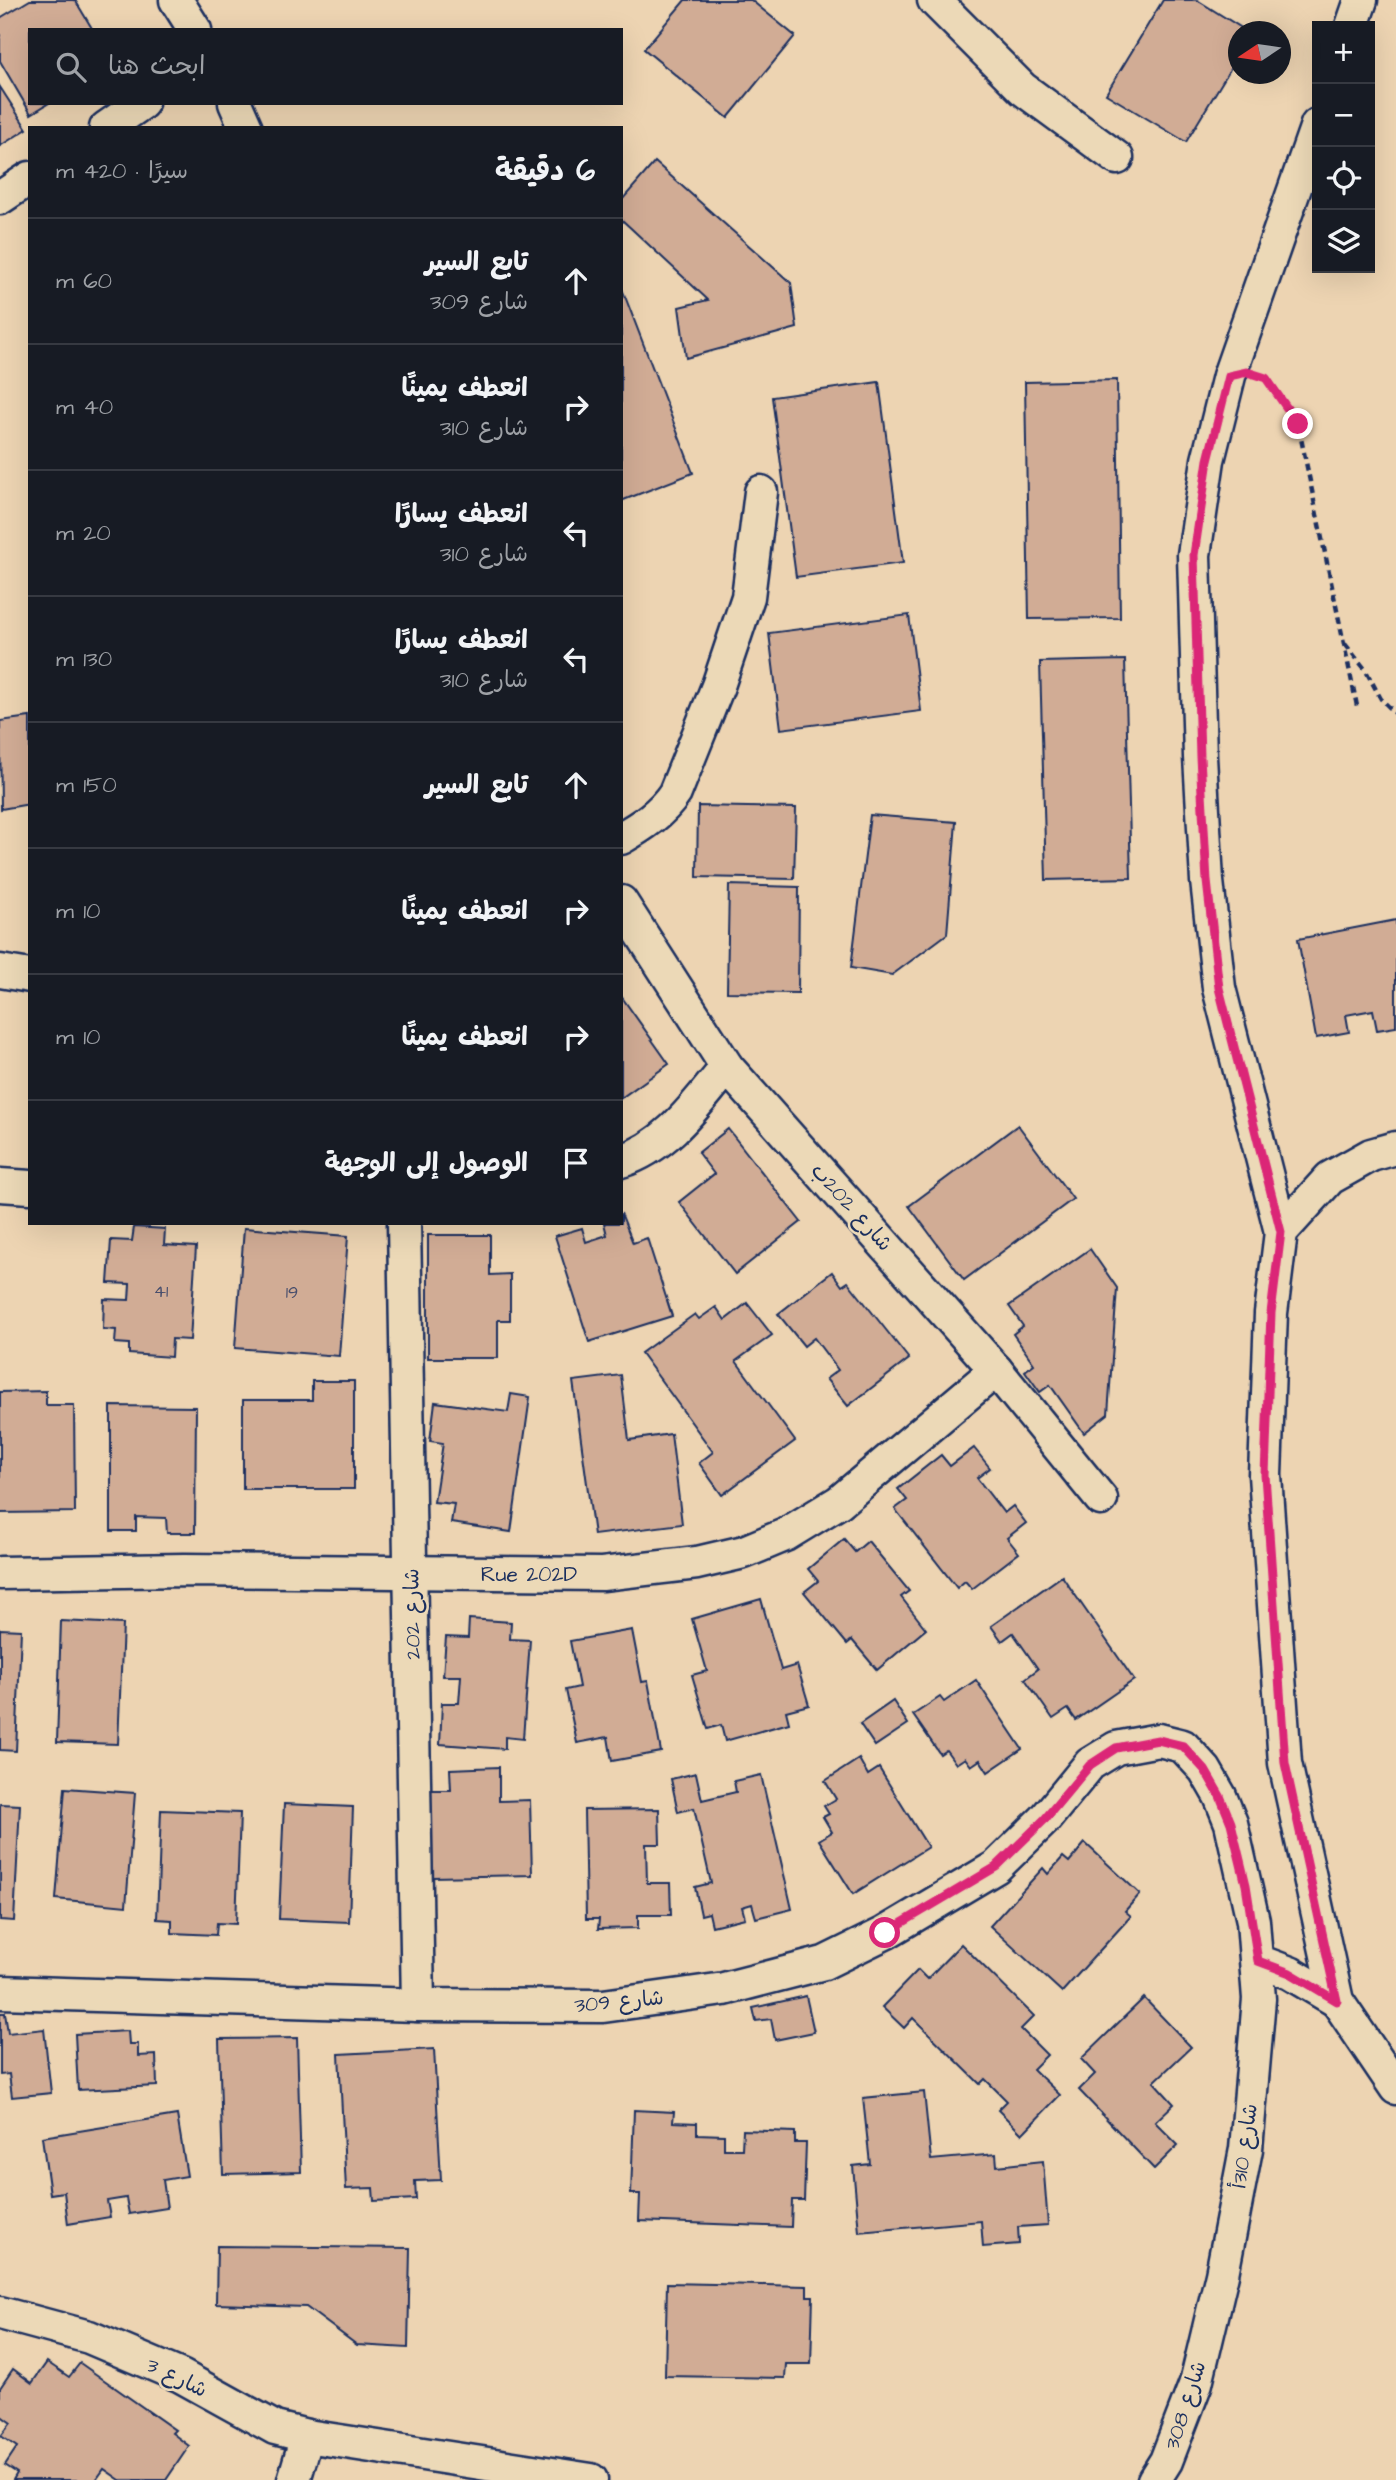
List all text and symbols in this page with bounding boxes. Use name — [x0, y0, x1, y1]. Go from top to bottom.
north arrow — [1228, 21, 1291, 84]
map controls — [1312, 21, 1375, 273]
button: + — [1312, 21, 1375, 84]
search box — [28, 28, 623, 105]
icon: search — [52, 48, 90, 86]
text: ابحث هنا — [108, 48, 205, 84]
button: − — [1312, 84, 1375, 147]
button: locate — [1312, 147, 1375, 210]
text: 6 دقيقة — [495, 150, 595, 192]
text: سيرًا · 420 m — [56, 155, 188, 187]
button: layers — [1312, 210, 1375, 273]
text: تابع السير — [425, 244, 528, 280]
icon: ahead — [557, 262, 595, 300]
text: 60 m — [56, 265, 112, 297]
text: شارع 309 — [430, 286, 528, 318]
text: انعطف يمينًا — [401, 370, 528, 406]
icon: right — [557, 388, 595, 426]
text: 40 m — [56, 391, 113, 423]
route end — [1282, 408, 1313, 439]
text: شارع 310 — [440, 412, 528, 444]
text: انعطف يسارًا — [395, 496, 528, 532]
icon: left — [557, 514, 595, 552]
text: 20 m — [56, 517, 111, 549]
text: شارع 310 — [440, 538, 528, 570]
text: انعطف يسارًا — [395, 622, 528, 658]
icon: left — [557, 640, 595, 678]
text: 130 m — [56, 643, 112, 675]
text: شارع 310 — [440, 664, 528, 696]
icon: ahead — [557, 766, 595, 804]
text: تابع السير — [425, 767, 528, 803]
text: 150 m — [56, 769, 117, 801]
icon: right — [557, 892, 595, 930]
text: انعطف يمينًا — [401, 893, 528, 929]
text: 10 m — [56, 895, 101, 927]
icon: right — [557, 1018, 595, 1056]
text: انعطف يمينًا — [401, 1019, 528, 1055]
text: 10 m — [56, 1021, 101, 1053]
icon: arrive — [557, 1144, 595, 1182]
text: الوصول إلى الوجهة — [324, 1145, 528, 1181]
street label: شارع 202ب — [804, 1157, 899, 1258]
house number: 41 — [154, 1279, 168, 1304]
house number: 19 — [286, 1280, 298, 1305]
street label: Rue 202D — [481, 1560, 578, 1589]
street label: شارع 202 — [397, 1568, 428, 1660]
route start — [869, 1917, 900, 1948]
street label: شارع 309 — [573, 1983, 665, 2020]
street label: شارع 310أ — [1224, 2102, 1265, 2190]
street label: شارع 3 — [141, 2350, 212, 2405]
street label: شارع 308 — [1158, 2357, 1213, 2453]

